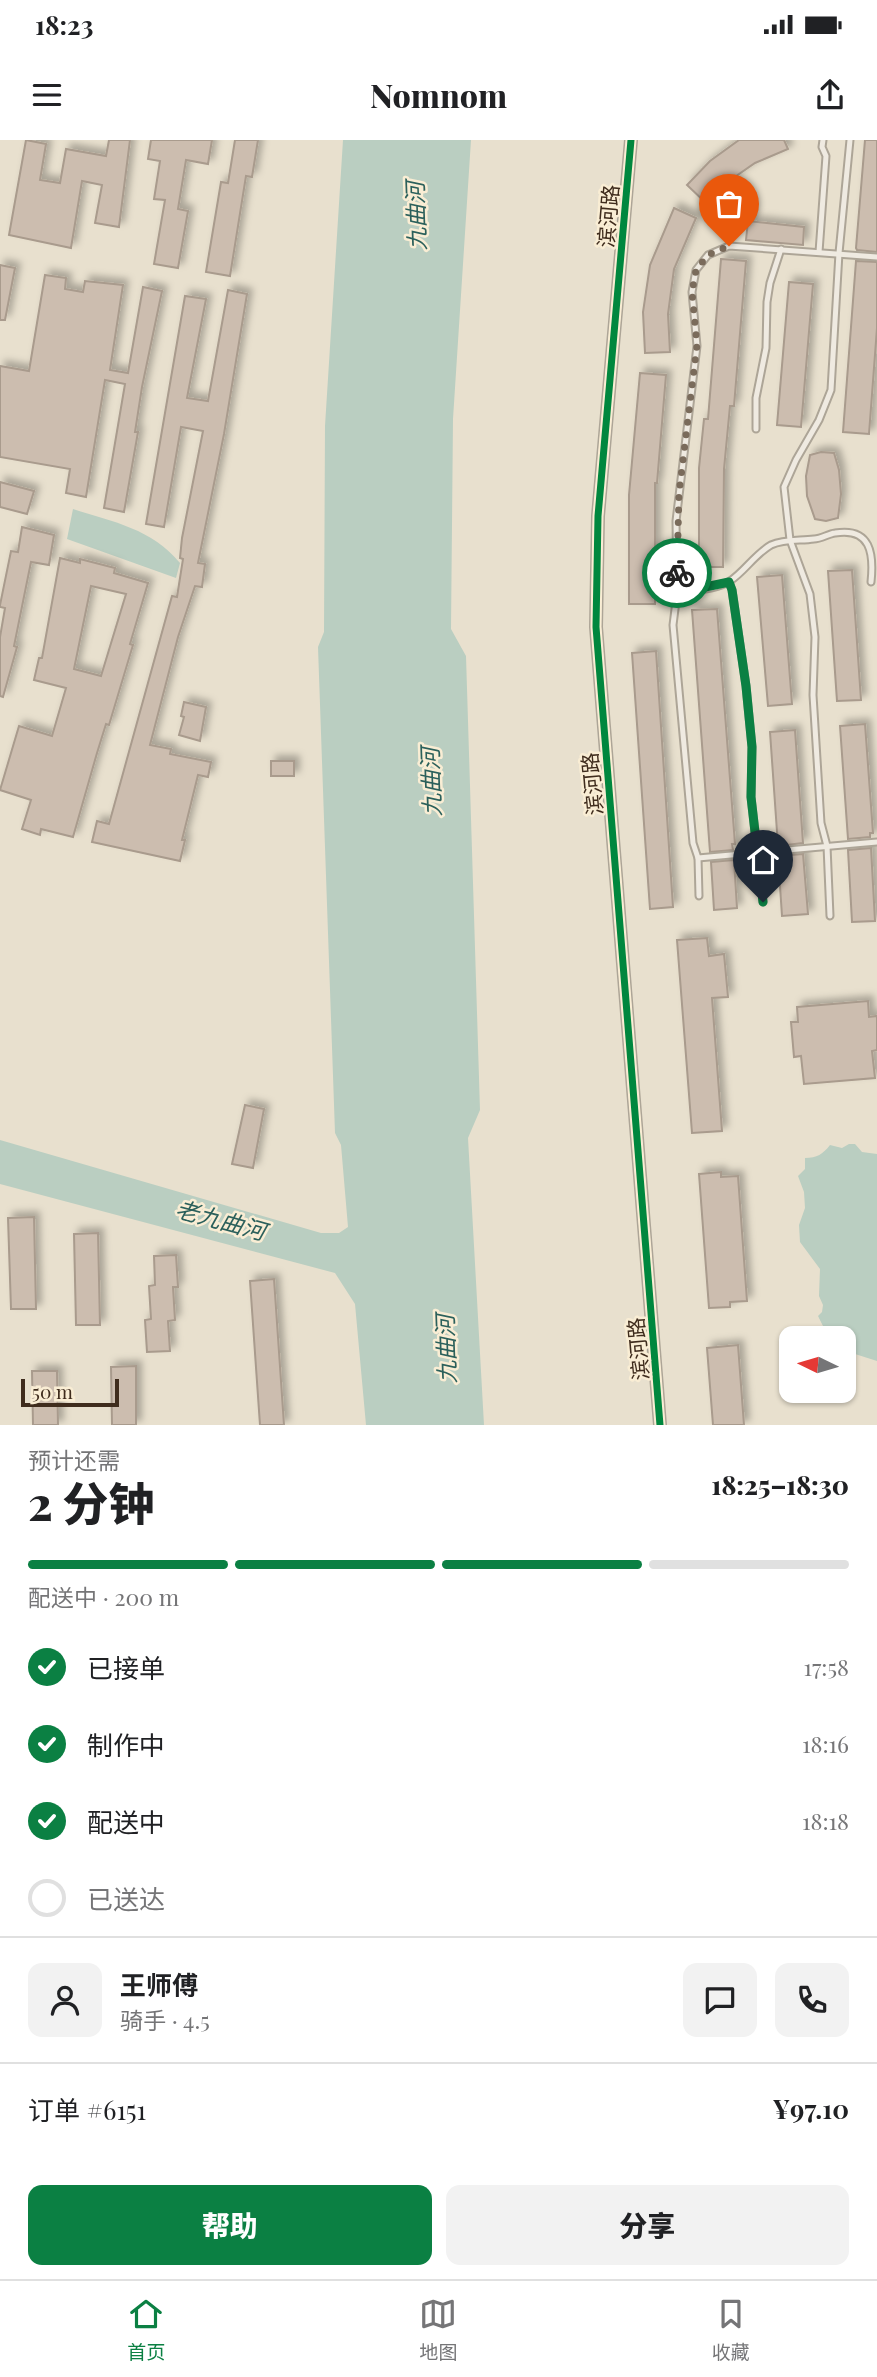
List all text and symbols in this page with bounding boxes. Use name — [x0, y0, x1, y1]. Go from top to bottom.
text: 18:23 — [35, 7, 93, 42]
text: Nomnom — [370, 73, 507, 116]
icon: menu — [28, 76, 66, 114]
icon: share — [811, 76, 849, 114]
pin — [699, 174, 759, 246]
water label: 九曲河 — [398, 177, 432, 251]
street label: 滨河路 — [590, 183, 624, 249]
icon: bag — [710, 185, 748, 223]
courier — [642, 538, 712, 608]
icon: bike — [658, 554, 696, 592]
water label: 九曲河 — [413, 743, 447, 817]
street label: 滨河路 — [574, 751, 608, 817]
pin — [733, 830, 793, 902]
icon: home — [744, 841, 782, 879]
water label: 老九曲河 — [173, 1192, 273, 1247]
water label: 九曲河 — [428, 1310, 462, 1384]
street label: 滨河路 — [620, 1316, 654, 1382]
north arrow — [779, 1326, 856, 1404]
map controls — [779, 1326, 856, 1403]
scale bar — [21, 1376, 119, 1408]
text: 50 m — [32, 1378, 73, 1404]
text: 预计还需 — [28, 1444, 120, 1475]
text: 18:25–18:30 — [711, 1467, 849, 1502]
text: 2 分钟 — [28, 1471, 155, 1533]
text: 配送中 · 200 m — [28, 1581, 179, 1612]
icon: check — [28, 1648, 66, 1686]
text: 已接单 — [87, 1650, 165, 1685]
text: 17:58 — [804, 1651, 849, 1682]
icon: check — [28, 1725, 66, 1763]
text: 制作中 — [87, 1727, 165, 1762]
text: 18:16 — [802, 1728, 849, 1759]
icon: check — [28, 1802, 66, 1840]
text: 配送中 — [87, 1804, 165, 1839]
text: 18:18 — [802, 1805, 849, 1836]
text: 已送达 — [87, 1881, 165, 1916]
button: person — [28, 1963, 102, 2037]
button: chat — [683, 1963, 757, 2037]
button: phone — [775, 1963, 849, 2037]
text: 王师傅 — [120, 1967, 198, 2002]
text: 骑手 · 4.5 — [120, 2004, 210, 2035]
text: ¥97.10 — [772, 2091, 849, 2126]
text: 订单 #6151 — [28, 2092, 146, 2127]
button: 帮助 — [28, 2185, 432, 2265]
button: 分享 — [446, 2185, 849, 2265]
tab: 首页 — [127, 2295, 165, 2364]
tab: 地图 — [419, 2295, 458, 2364]
tab: 收藏 — [712, 2295, 750, 2364]

